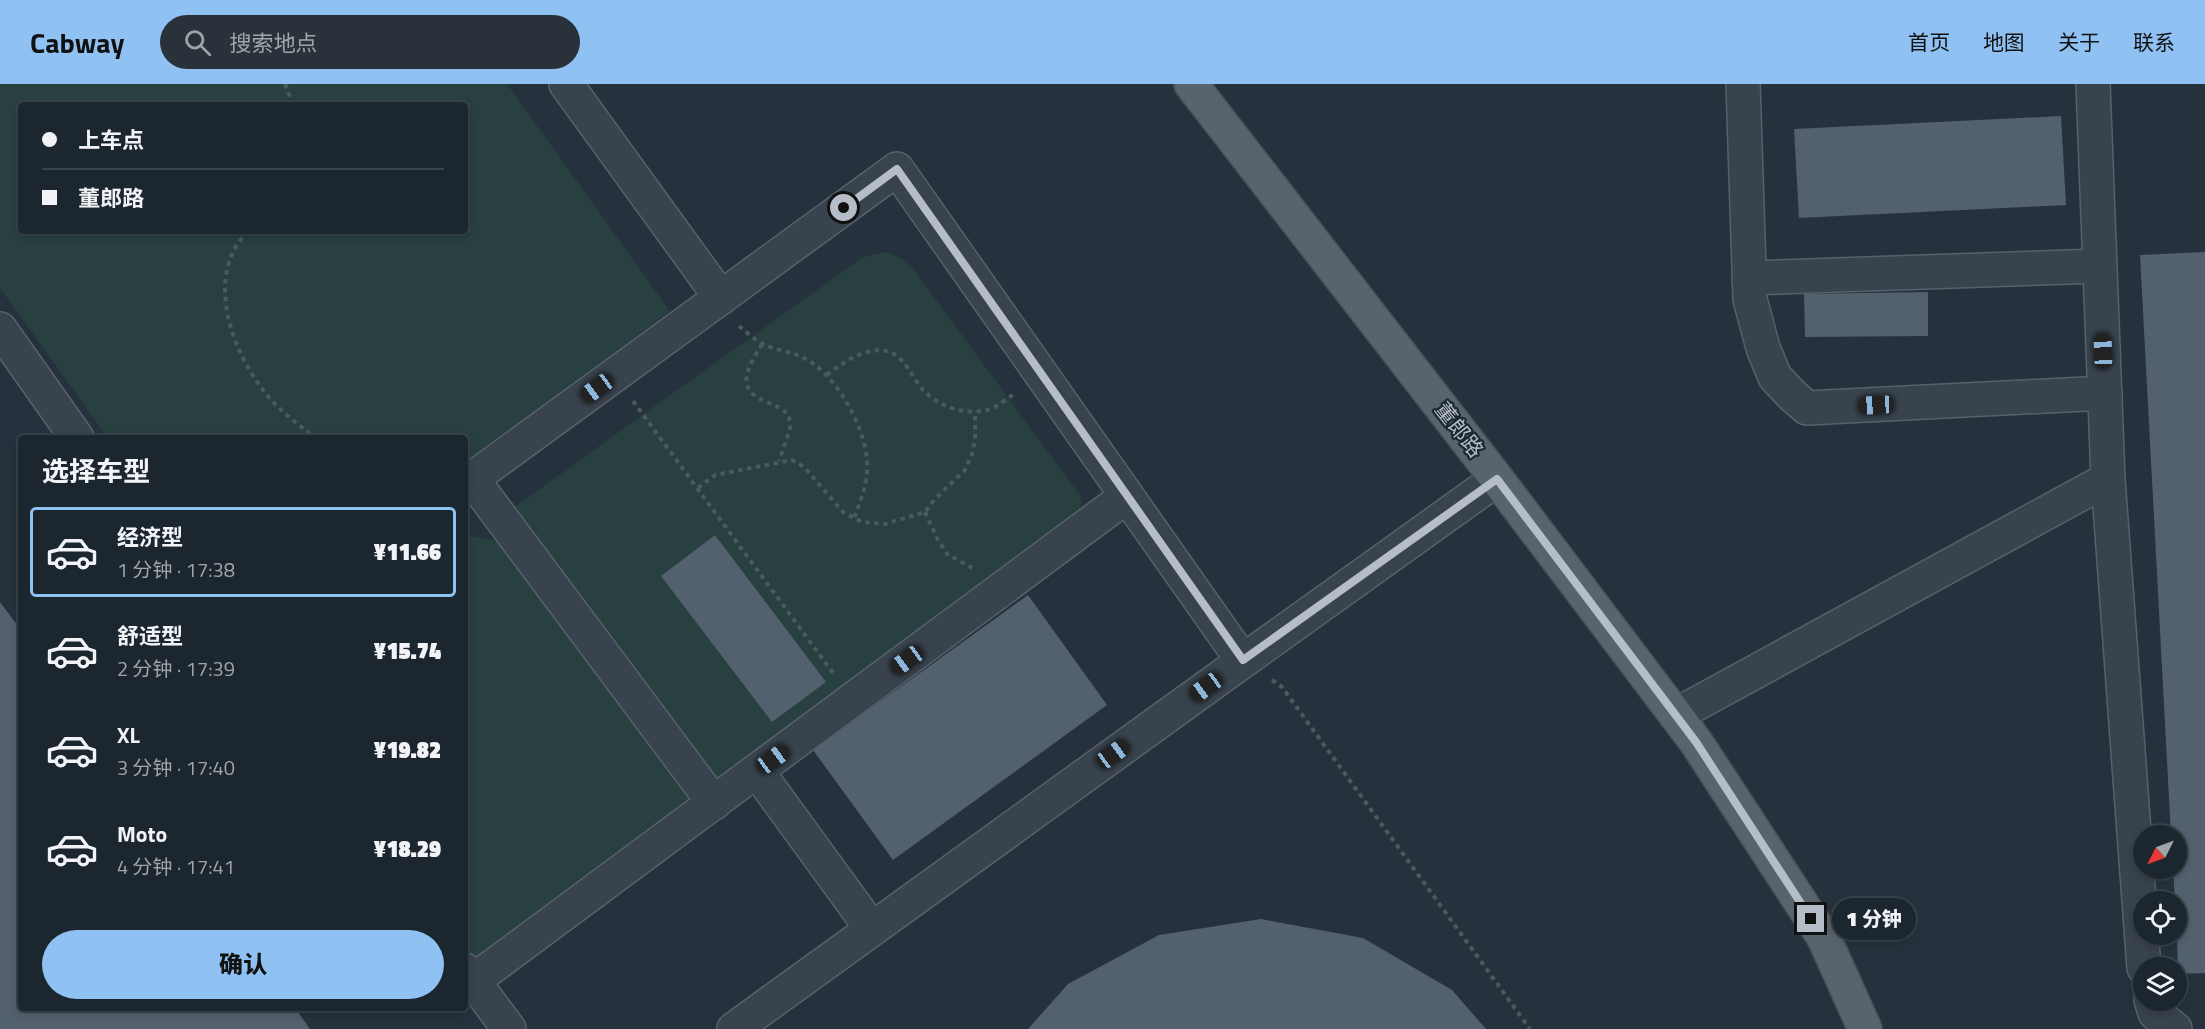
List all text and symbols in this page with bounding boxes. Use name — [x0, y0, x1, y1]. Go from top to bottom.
search box — [160, 15, 580, 69]
text: Cabway — [30, 21, 124, 64]
icon: search — [181, 26, 214, 59]
text: 搜索地点 — [229, 26, 318, 60]
text: 首页 — [1908, 26, 1950, 58]
text: 地图 — [1983, 26, 2025, 58]
text: 关于 — [2058, 26, 2100, 58]
text: 联系 — [2133, 26, 2175, 58]
text: 上车点 — [78, 123, 144, 157]
text: 董郎路 — [78, 181, 144, 215]
route start — [830, 194, 857, 221]
car — [2093, 333, 2113, 369]
car — [577, 370, 617, 406]
street label: 董郎路 — [1428, 395, 1492, 464]
car — [1858, 395, 1894, 415]
text: 选择车型 — [42, 450, 150, 491]
text: 经济型 — [117, 520, 183, 554]
icon: car — [45, 525, 99, 579]
text: ¥11.66 — [374, 535, 441, 569]
text: 1 分钟 · 17:38 — [117, 554, 235, 585]
text: 舒适型 — [117, 619, 183, 653]
icon: car — [45, 624, 99, 678]
text: ¥15.74 — [374, 634, 441, 668]
car — [887, 642, 927, 678]
text: 2 分钟 · 17:39 — [117, 653, 235, 684]
car — [1186, 669, 1226, 705]
text: XL — [117, 718, 140, 752]
icon: car — [45, 723, 99, 777]
text: ¥19.82 — [374, 733, 441, 767]
car — [1093, 736, 1133, 772]
car — [753, 741, 793, 777]
text: 3 分钟 · 17:40 — [117, 752, 235, 783]
text: Moto — [117, 817, 167, 851]
icon: car — [45, 822, 99, 876]
north arrow — [2133, 825, 2187, 879]
map controls — [2133, 825, 2187, 1011]
text: ¥18.29 — [374, 832, 441, 866]
text: 4 分钟 · 17:41 — [117, 851, 235, 882]
button: locate — [2133, 891, 2187, 945]
callout: 1 分钟 — [1832, 898, 1916, 940]
text: 1 分钟 — [1846, 903, 1902, 934]
route end — [1797, 905, 1824, 932]
button: 确认 — [42, 930, 444, 999]
button: layers — [2133, 957, 2187, 1011]

